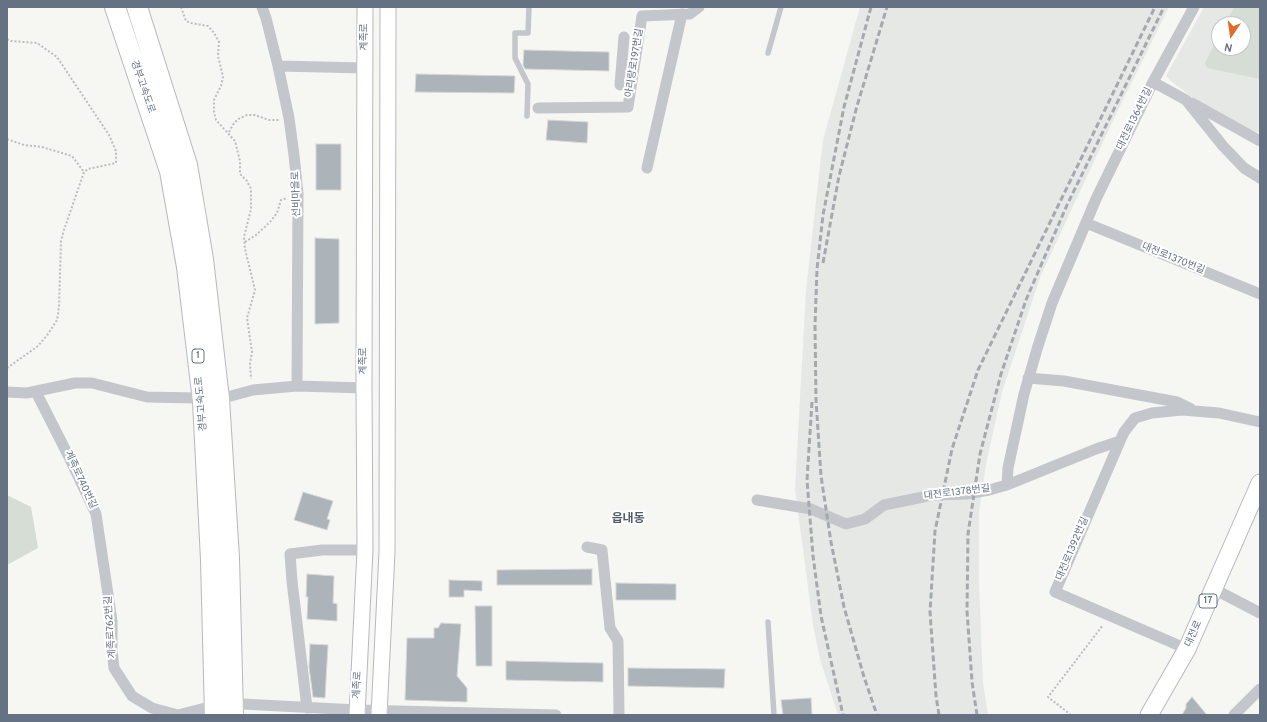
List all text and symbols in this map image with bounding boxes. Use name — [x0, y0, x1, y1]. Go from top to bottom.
north arrow — [1211, 16, 1251, 56]
street label: 계족로 — [359, 23, 371, 51]
street label: 아리랑로197번길 — [624, 28, 646, 98]
text: N — [1223, 39, 1234, 54]
street label: 경부고속도로 — [127, 59, 157, 115]
street label: 대전로1364번길 — [1115, 86, 1155, 152]
street label: 선비마을로 — [290, 171, 304, 217]
street label: 대전로1370번길 — [1140, 241, 1206, 277]
street label: 계족로 — [358, 347, 370, 375]
road number: 1 — [192, 349, 204, 363]
street label: 경부고속도로 — [194, 376, 210, 432]
street label: 계족로740번길 — [61, 449, 99, 511]
street label: 대전로1378번길 — [923, 483, 991, 503]
district label: 읍내동 — [611, 513, 645, 527]
street label: 대전로1392번길 — [1054, 516, 1092, 582]
road number: 17 — [1199, 594, 1217, 608]
street label: 계족로762번길 — [103, 595, 119, 659]
street label: 대전로 — [1183, 619, 1205, 649]
street label: 계족로 — [351, 671, 365, 699]

